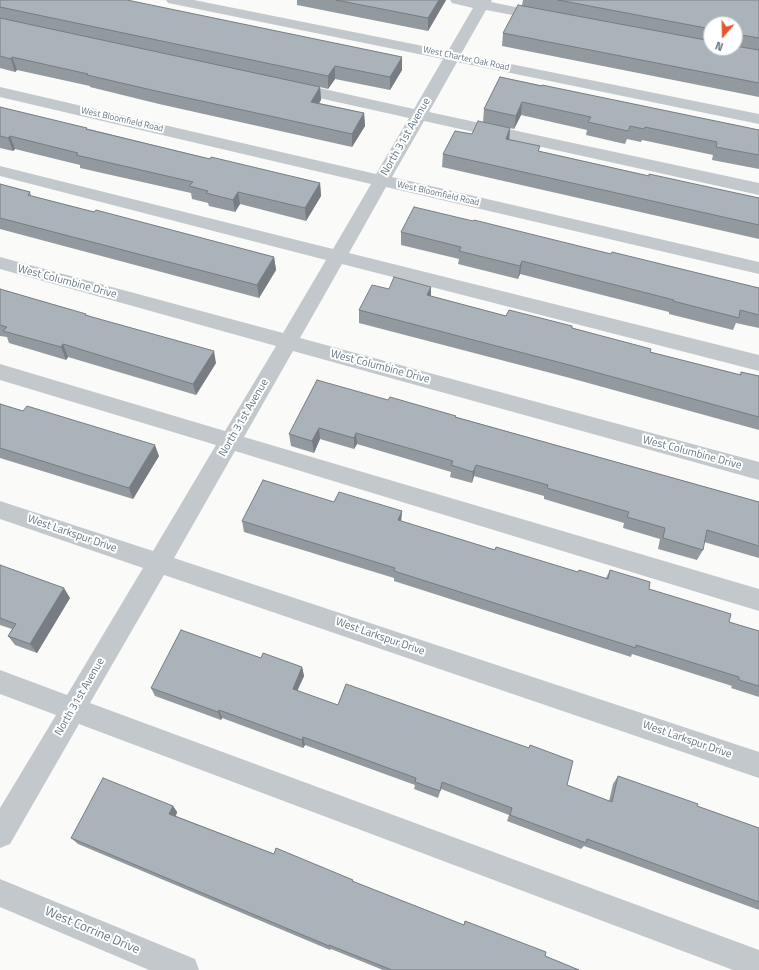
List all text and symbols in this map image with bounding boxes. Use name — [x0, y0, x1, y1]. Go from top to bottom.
north arrow — [703, 16, 743, 56]
text: N — [713, 38, 726, 55]
street label: West Charter Oak Road — [422, 45, 510, 73]
street label: North 31st Avenue — [378, 96, 434, 178]
street label: West Bloomfield Road — [80, 105, 164, 135]
street label: West Bloomfield Road — [396, 179, 480, 209]
street label: West Columbine Drive — [16, 262, 118, 302]
street label: West Columbine Drive — [329, 347, 431, 387]
street label: North 31st Avenue — [216, 377, 272, 459]
street label: West Columbine Drive — [641, 433, 743, 473]
street label: West Larkspur Drive — [26, 513, 118, 555]
street label: West Larkspur Drive — [334, 616, 426, 658]
street label: North 31st Avenue — [52, 656, 108, 738]
street label: West Larkspur Drive — [641, 719, 733, 761]
street label: West Corrine Drive — [42, 904, 142, 958]

